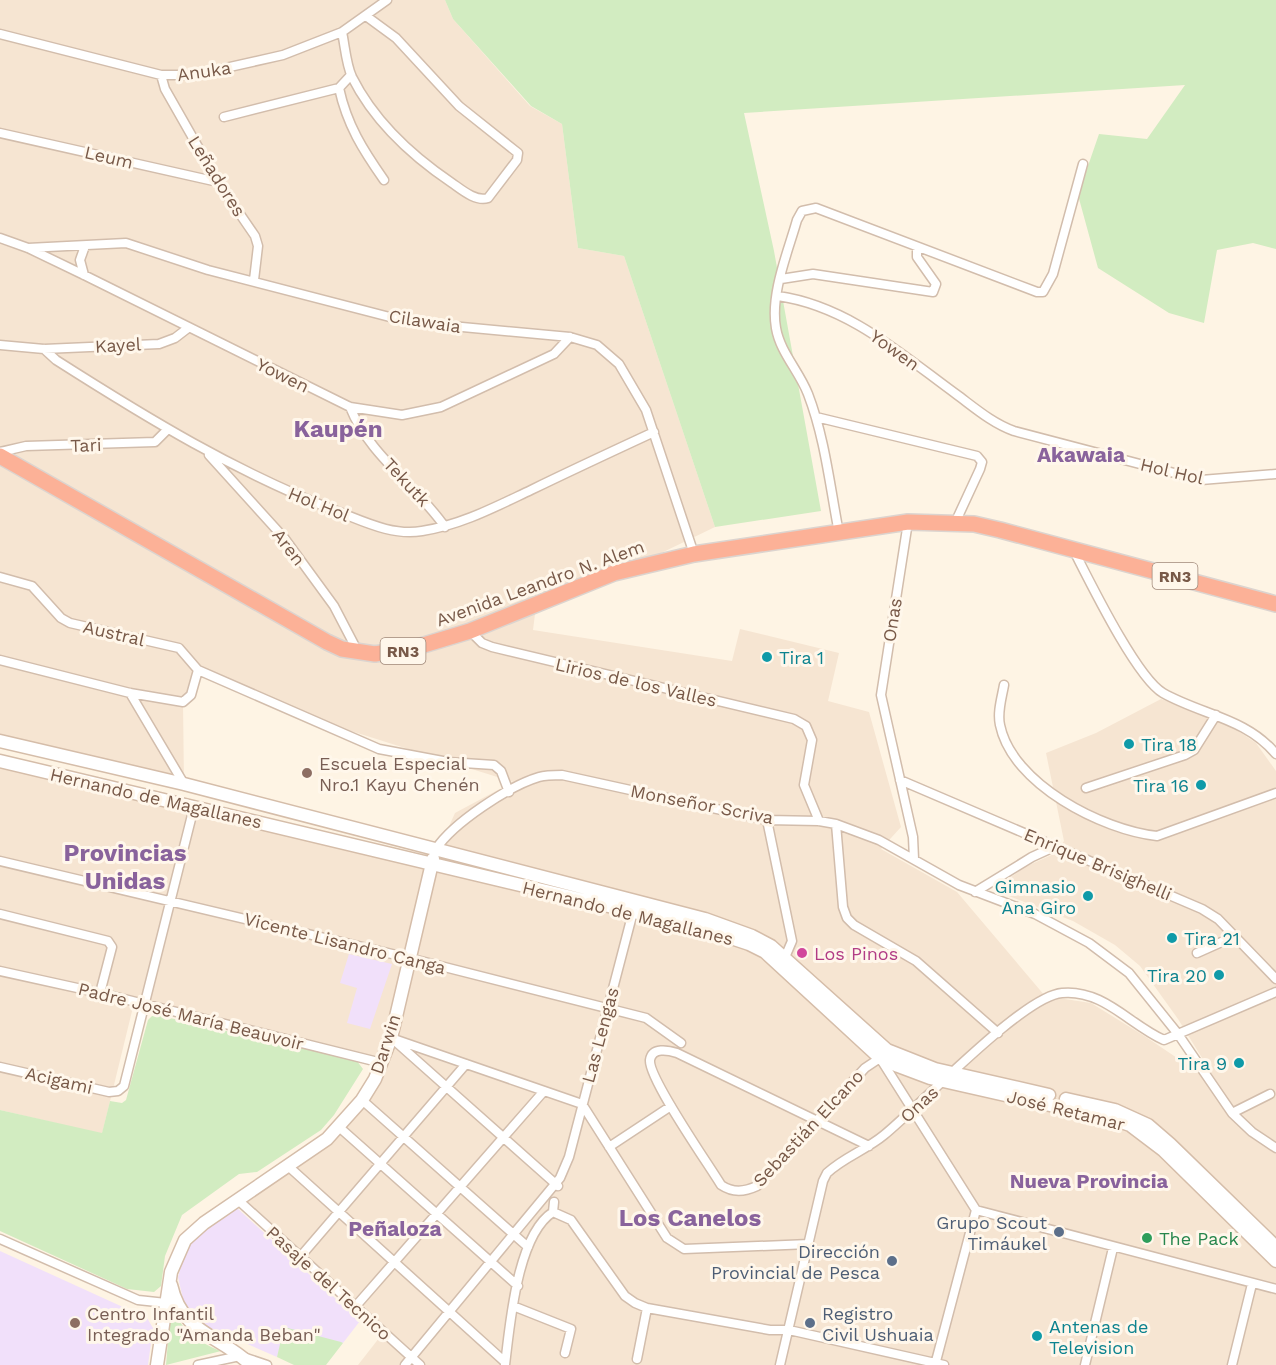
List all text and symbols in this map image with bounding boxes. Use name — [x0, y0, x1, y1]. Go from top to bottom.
street label: Anuka — [176, 57, 232, 85]
street label: Leñadores — [184, 132, 250, 220]
street label: Leum — [83, 141, 135, 173]
street label: Cilawaia — [387, 305, 463, 337]
street label: Yowen — [866, 325, 924, 375]
street label: Kayel — [94, 333, 142, 357]
street label: Yowen — [253, 353, 313, 397]
district label: Kaupén — [293, 415, 383, 443]
street label: Tari — [70, 434, 102, 456]
district label: Akawaia — [1037, 442, 1126, 467]
street label: Tekutk — [379, 454, 435, 510]
street label: Hol Hol — [1138, 454, 1206, 489]
street label: Hol Hol — [285, 482, 353, 526]
street label: Aren — [268, 525, 310, 569]
street label: Avenida Leandro N. Alem — [433, 536, 647, 630]
road number: RN3 — [1152, 563, 1198, 589]
street label: Onas — [878, 597, 906, 643]
street label: Austral — [81, 616, 147, 650]
road number: RN3 — [380, 638, 426, 664]
place label: Tira 1 — [779, 647, 824, 668]
marker: Tira 1 — [760, 650, 774, 664]
street label: Lirios de los Valles — [553, 653, 719, 711]
place label: Tira 18 — [1141, 734, 1197, 755]
marker: Tira 18 — [1122, 737, 1136, 751]
place label: Escuela Especial Nro.1 Kayu Chenén — [319, 753, 480, 795]
street label: Hernando de Magallanes — [48, 763, 264, 833]
marker: Escuela Especial Nro.1 Kayu Chenén — [300, 766, 314, 780]
place label: Tira 16 — [1133, 775, 1189, 796]
marker: Tira 16 — [1194, 778, 1208, 792]
street label: Monseñor Scriva — [629, 780, 775, 828]
street label: Enrique Brisighelli — [1021, 823, 1175, 905]
district label: Provincias Unidas — [64, 839, 187, 895]
place label: Gimnasio Ana Giro — [995, 876, 1076, 918]
street label: Hernando de Magallanes — [520, 877, 736, 949]
marker: Gimnasio Ana Giro — [1081, 889, 1095, 903]
street label: Vicente Lisandro Canga — [242, 908, 448, 978]
place label: Tira 21 — [1184, 928, 1240, 949]
marker: Tira 21 — [1165, 931, 1179, 945]
place label: Los Pinos — [814, 943, 898, 964]
marker: Los Pinos — [795, 946, 809, 960]
place label: Tira 20 — [1147, 965, 1207, 986]
marker: Tira 20 — [1212, 968, 1226, 982]
street label: Padre José María Beauvoir — [76, 978, 306, 1054]
street label: Las Lengas — [577, 985, 623, 1085]
street label: Darwin — [366, 1012, 404, 1076]
place label: Tira 9 — [1178, 1053, 1227, 1074]
marker: Tira 9 — [1232, 1056, 1246, 1070]
street label: Acigami — [23, 1062, 95, 1098]
street label: Sebastián Elcano — [749, 1065, 867, 1191]
street label: Onas — [896, 1081, 942, 1127]
street label: José Retamar — [1005, 1085, 1127, 1135]
district label: Nueva Provincia — [1010, 1169, 1169, 1193]
district label: Los Canelos — [619, 1204, 761, 1232]
place label: Grupo Scout Timáukel — [936, 1212, 1047, 1254]
district label: Peñaloza — [348, 1216, 443, 1241]
street label: Pasaje del Tecnico — [262, 1221, 396, 1345]
marker: Grupo Scout Timáukel — [1052, 1225, 1066, 1239]
place label: The Pack — [1159, 1228, 1239, 1249]
marker: The Pack — [1140, 1231, 1154, 1245]
place label: Dirección Provincial de Pesca — [711, 1241, 880, 1283]
marker: Dirección Provincial de Pesca — [885, 1254, 899, 1268]
place label: Centro Infantil Integrado "Amanda Beban" — [87, 1303, 321, 1345]
place label: Registro Civil Ushuaia — [822, 1303, 934, 1345]
marker: Centro Infantil Integrado "Amanda Beban" — [68, 1316, 82, 1330]
marker: Registro Civil Ushuaia — [803, 1316, 817, 1330]
place label: Antenas de Television — [1049, 1316, 1148, 1358]
marker: Antenas de Television — [1030, 1329, 1044, 1343]

